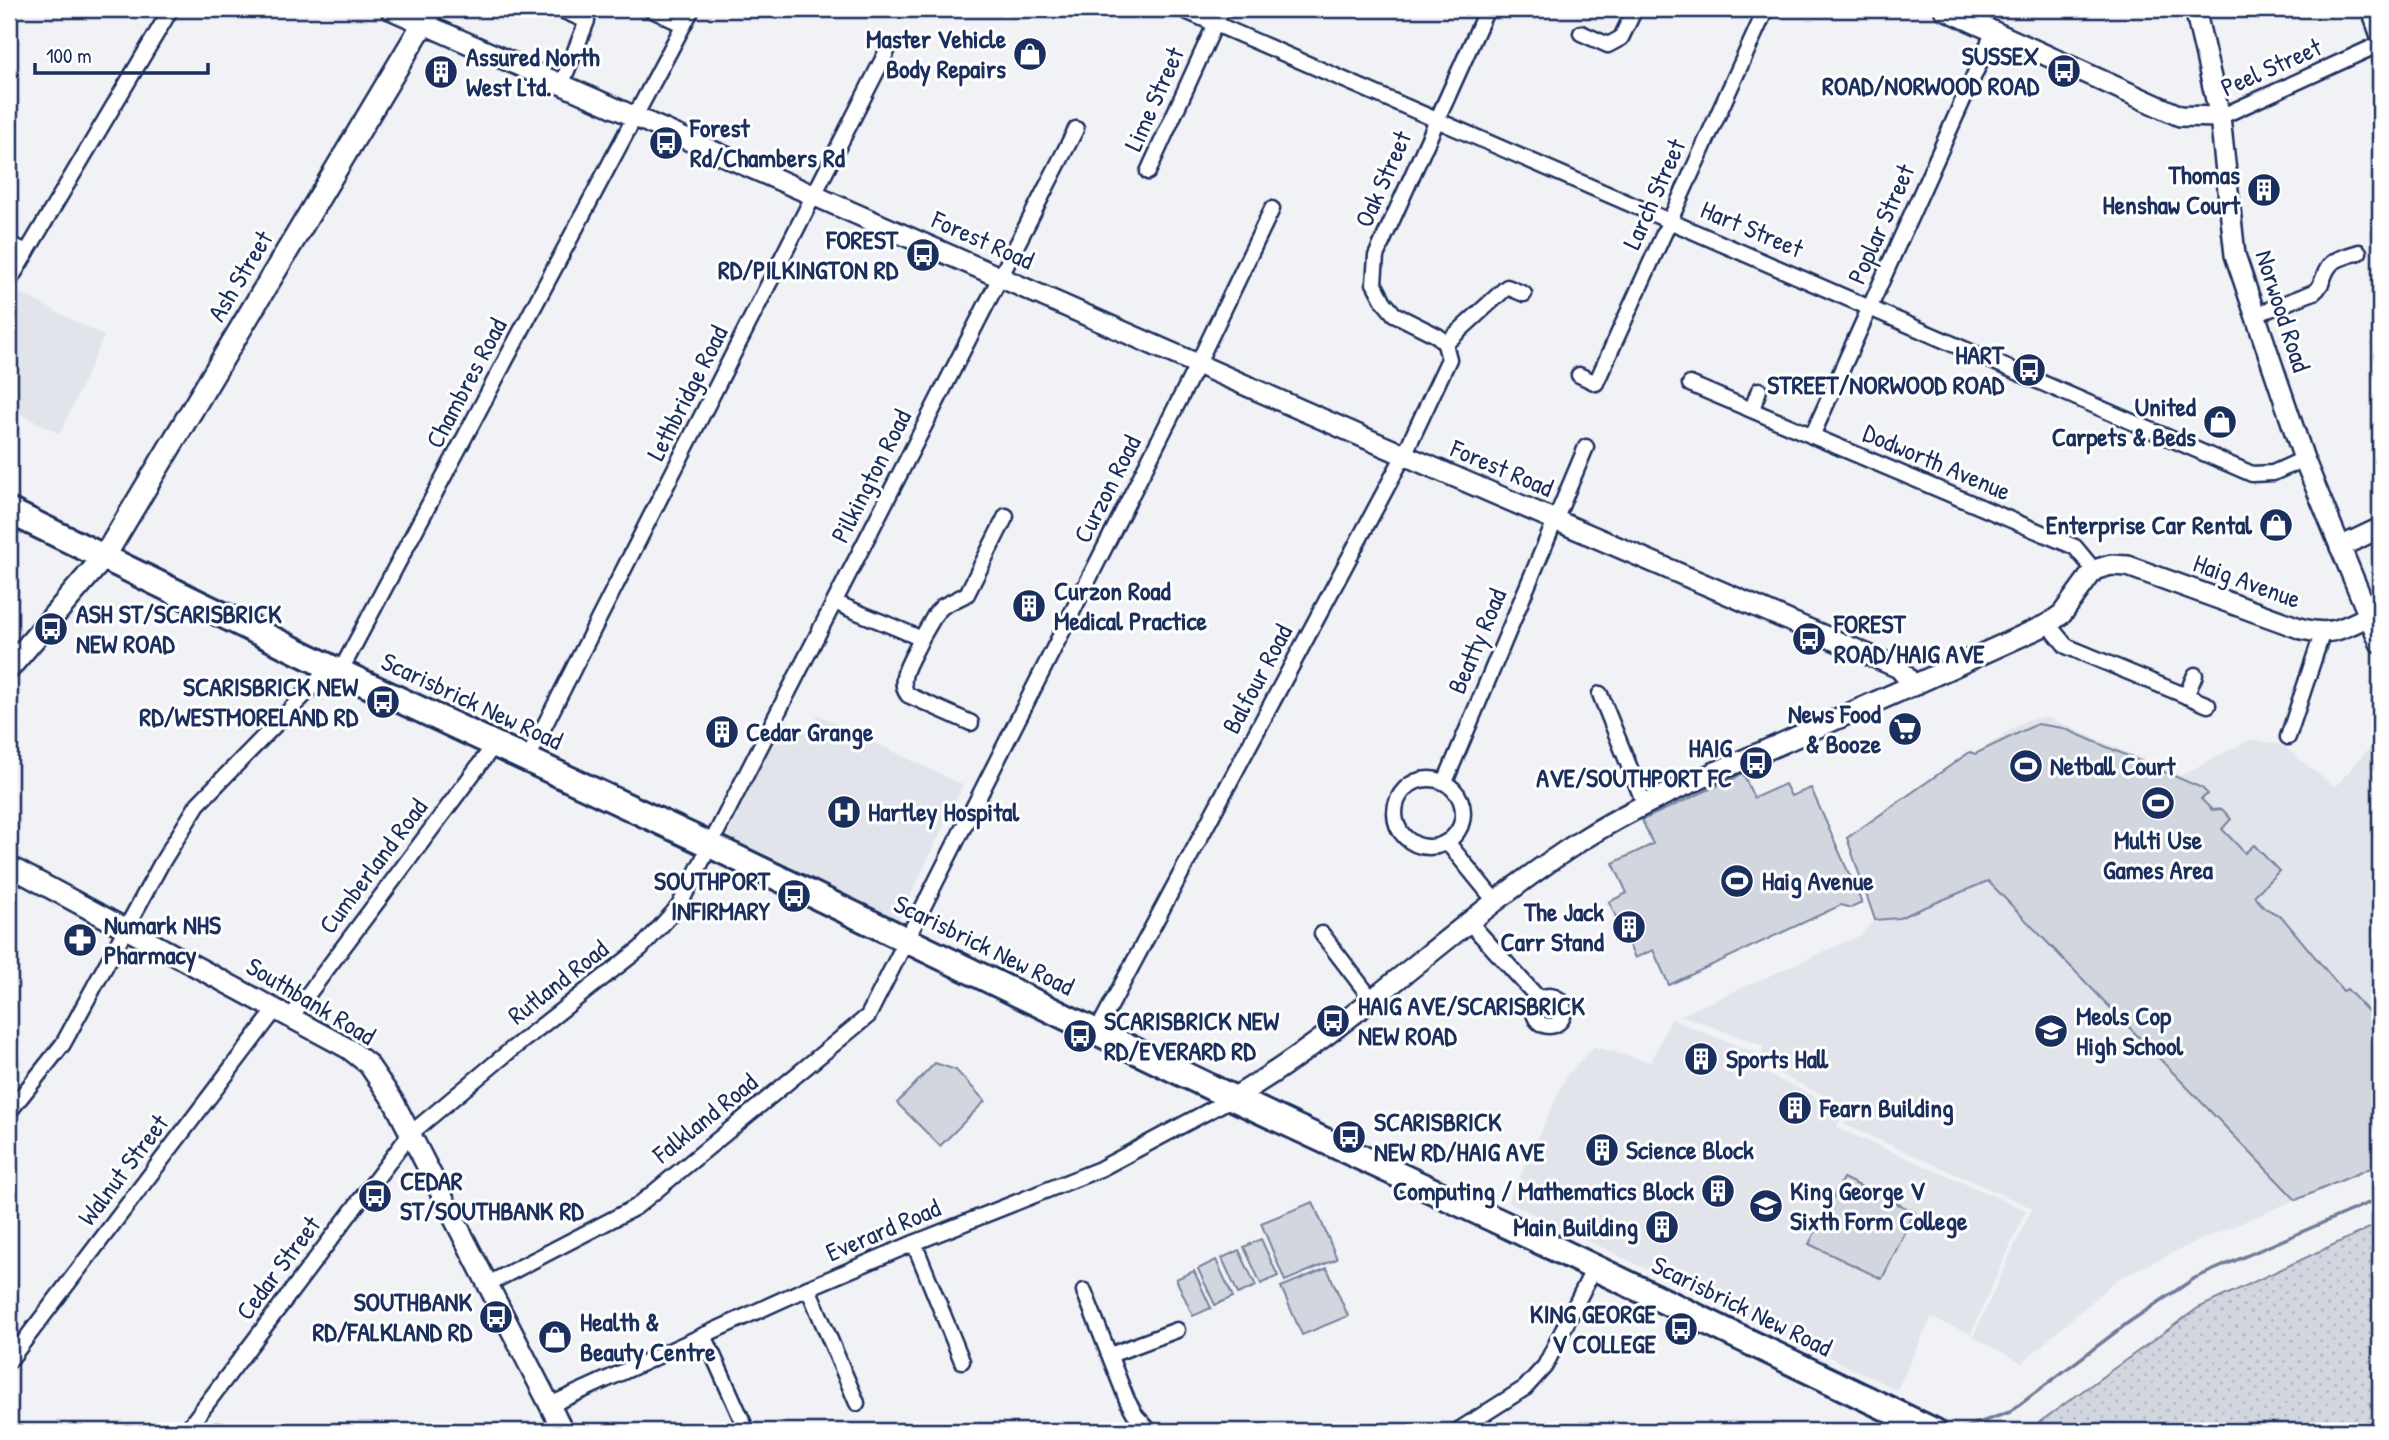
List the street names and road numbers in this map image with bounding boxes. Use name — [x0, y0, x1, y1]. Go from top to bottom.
street label: Peel Street — [2215, 28, 2328, 104]
street label: Lime Street — [1115, 40, 1192, 156]
street label: Oak Street — [1346, 124, 1420, 232]
street label: Larch Street — [1614, 132, 1694, 255]
street label: Poplar Street — [1839, 157, 1923, 289]
street label: Hart Street — [1696, 191, 1810, 266]
street label: Forest Road — [926, 201, 1040, 278]
street label: Ash Street — [199, 223, 281, 328]
street label: Norwood Road — [2247, 245, 2320, 376]
street label: Chambres Road — [417, 312, 515, 454]
street label: Lethbridge Road — [638, 319, 736, 466]
street label: Pilkington Road — [822, 403, 919, 548]
street label: Dodworth Avenue — [1858, 415, 2016, 508]
street label: Curzon Road — [1064, 429, 1149, 549]
street label: Forest Road — [1445, 430, 1559, 505]
street label: Haig Avenue — [2189, 545, 2306, 616]
street label: Beatty Road — [1439, 583, 1514, 699]
street label: Balfour Road — [1213, 618, 1300, 740]
street label: Scarisbrick New Road — [376, 643, 569, 758]
street label: Cumberland Road — [310, 791, 435, 941]
street label: Scarisbrick New Road — [888, 886, 1080, 1003]
street label: Rutland Road — [500, 931, 615, 1032]
street label: Southbank Road — [240, 948, 382, 1053]
street label: Falkland Road — [644, 1065, 764, 1171]
street label: Walnut Street — [69, 1106, 177, 1232]
street label: Everard Road — [820, 1190, 945, 1269]
street label: Cedar Street — [227, 1208, 329, 1327]
street label: Scarisbrick New Road — [1646, 1247, 1838, 1364]

